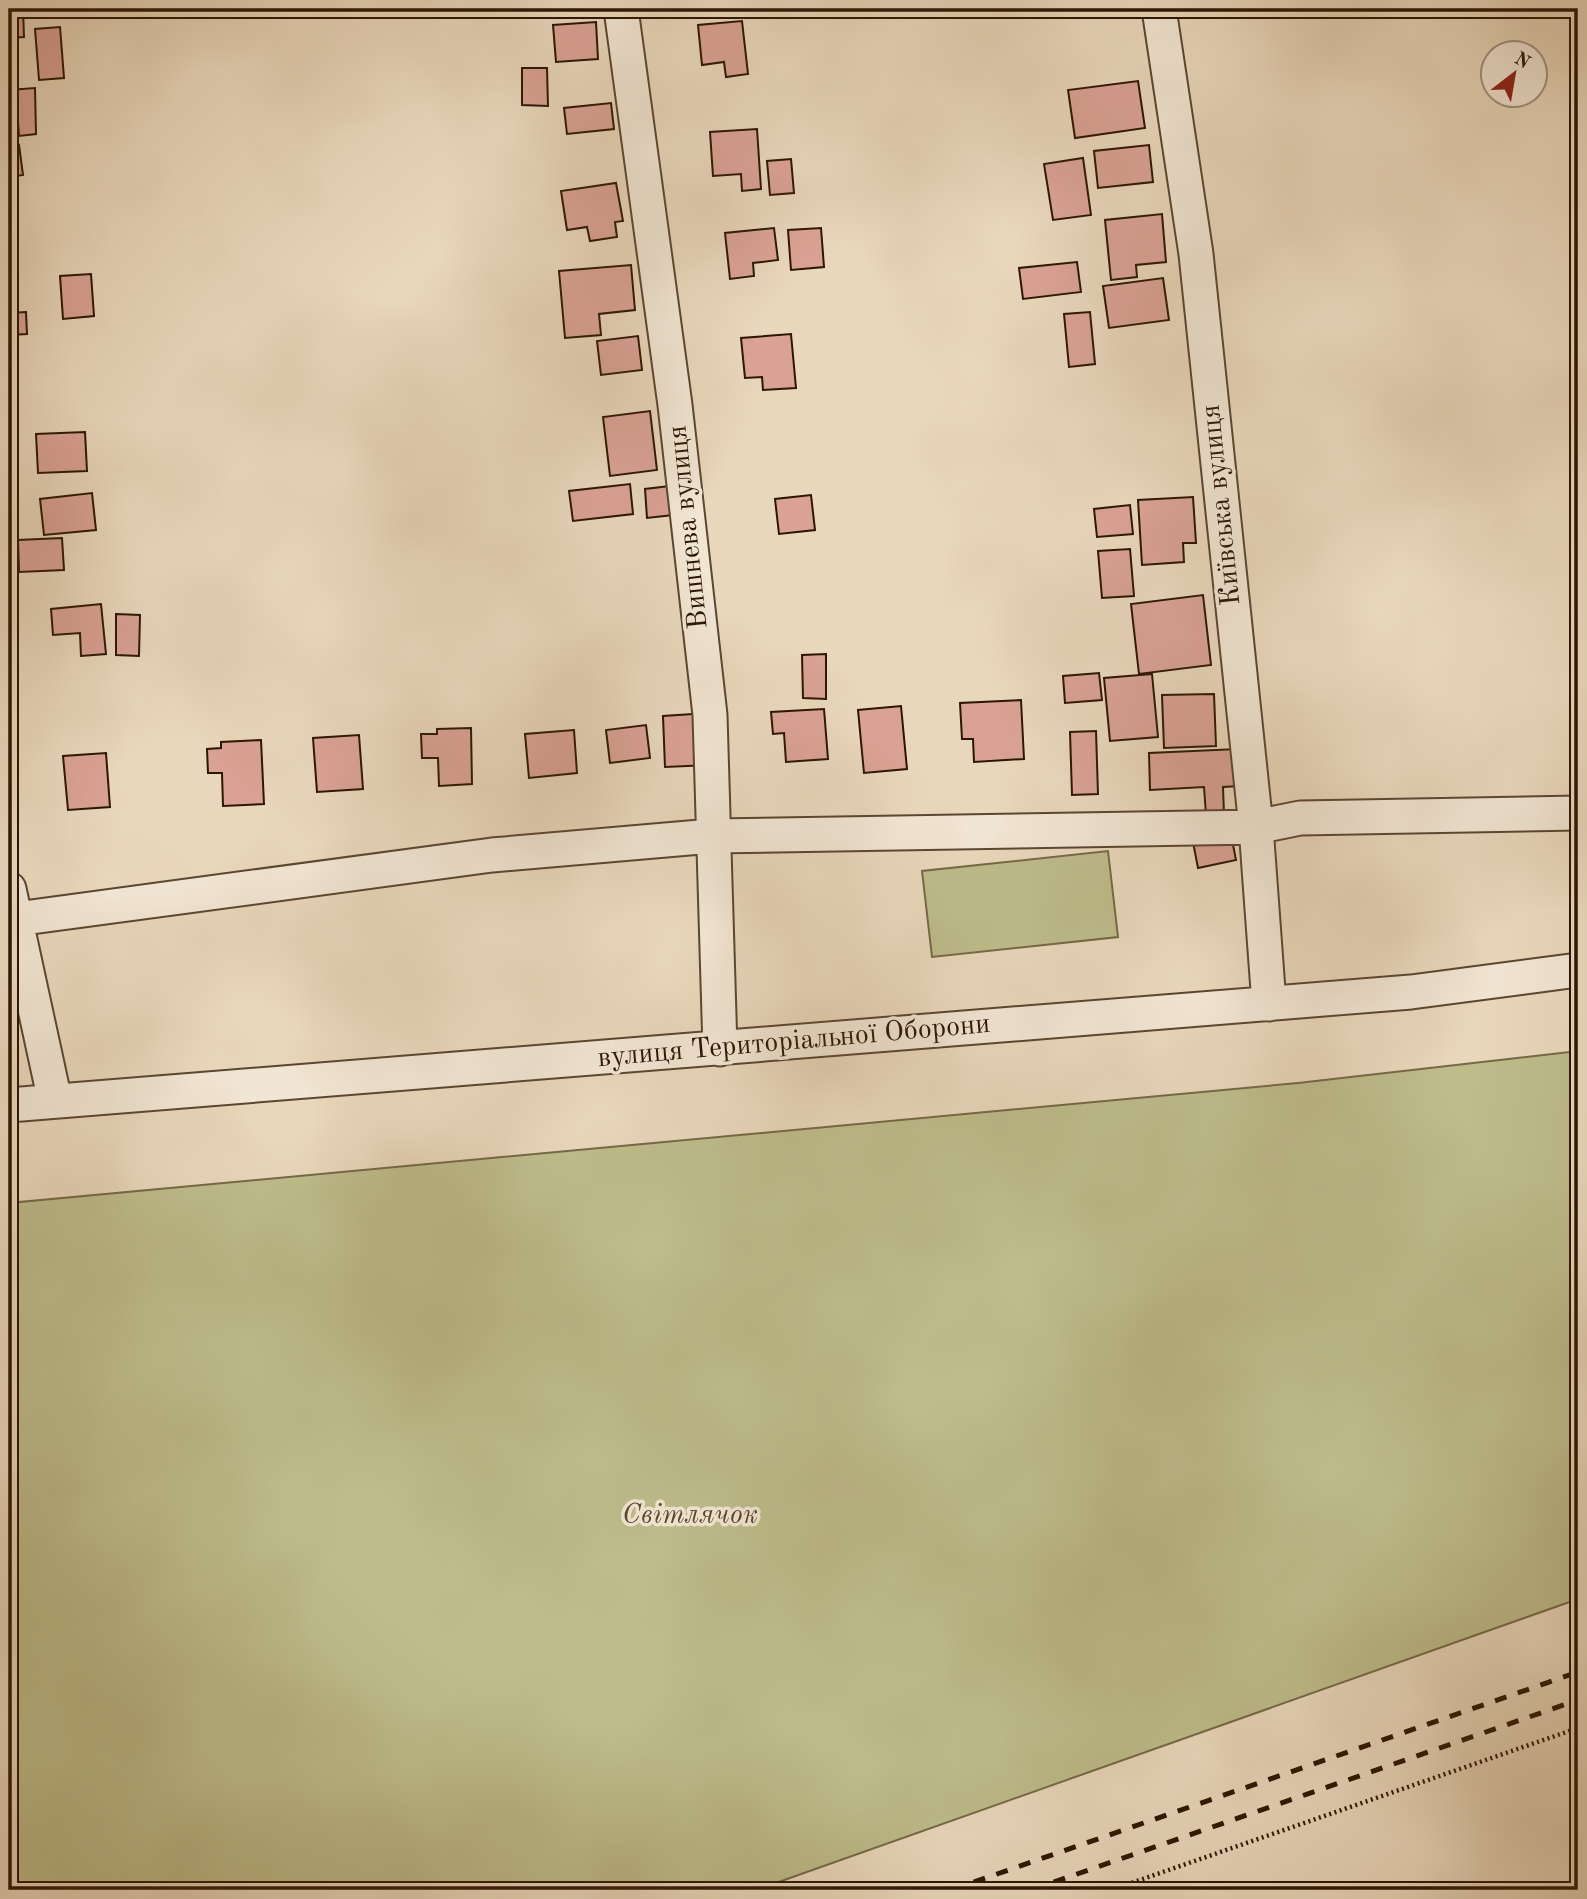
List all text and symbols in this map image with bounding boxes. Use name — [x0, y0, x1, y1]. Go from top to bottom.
north arrow — [1478, 38, 1548, 108]
text: N — [1510, 50, 1533, 74]
street label: Київська вулиця — [1198, 403, 1246, 607]
street label: Вишнева вулиця — [664, 424, 714, 630]
street label: вулиця Територіальної Оборони — [597, 1011, 991, 1073]
park label: Світлячок — [622, 1502, 758, 1530]

